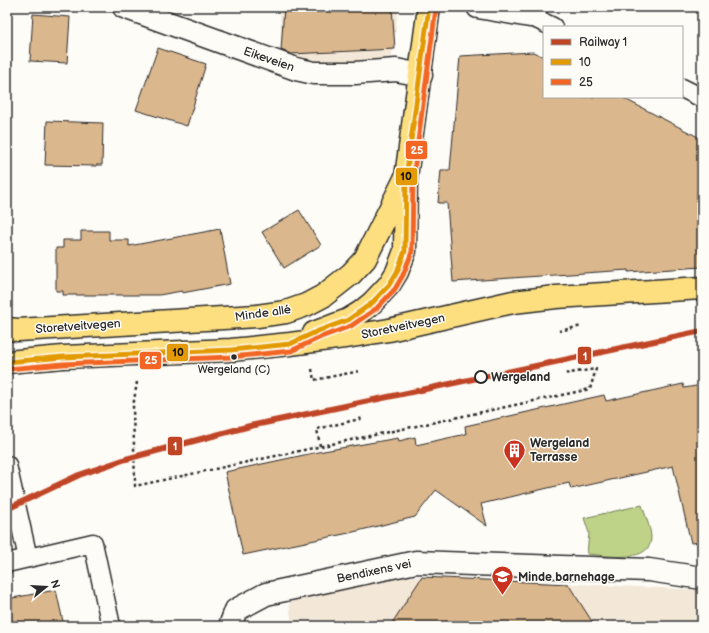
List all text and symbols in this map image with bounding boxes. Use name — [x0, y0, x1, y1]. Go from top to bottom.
legend — [543, 26, 683, 98]
text: Railway 1 — [579, 35, 627, 50]
street label: Eikeveien — [241, 44, 296, 75]
text: 10 — [579, 55, 591, 70]
text: 25 — [579, 75, 593, 90]
line badge: 25 — [405, 140, 428, 160]
text: 25 — [411, 144, 424, 157]
line badge: 10 — [395, 167, 418, 186]
text: 10 — [400, 170, 412, 183]
street label: Minde allé — [234, 302, 292, 325]
street label: Storetveitvegen — [360, 310, 447, 343]
street label: Storetveitvegen — [35, 316, 121, 337]
line badge: 10 — [166, 343, 189, 362]
text: 10 — [172, 346, 184, 359]
line badge: 1 — [577, 346, 592, 365]
text: 1 — [583, 350, 587, 363]
line badge: 25 — [139, 351, 162, 370]
marker: Wergeland (C) — [229, 352, 239, 362]
text: 25 — [145, 354, 158, 367]
place label: Wergeland (C) — [198, 363, 270, 376]
marker: Wergeland — [474, 370, 488, 384]
place label: Wergeland — [491, 370, 550, 385]
line badge: 1 — [167, 436, 183, 456]
place label: Wergeland Terrasse — [530, 436, 589, 465]
building icon: Wergeland Terrasse — [502, 437, 528, 470]
text: 1 — [173, 440, 177, 453]
street label: Bendixens vei — [336, 556, 413, 587]
school or university icon: Minde barnehage — [490, 564, 516, 597]
north arrow — [26, 567, 66, 607]
place label: Minde barnehage — [518, 570, 615, 585]
text: N — [48, 578, 62, 590]

